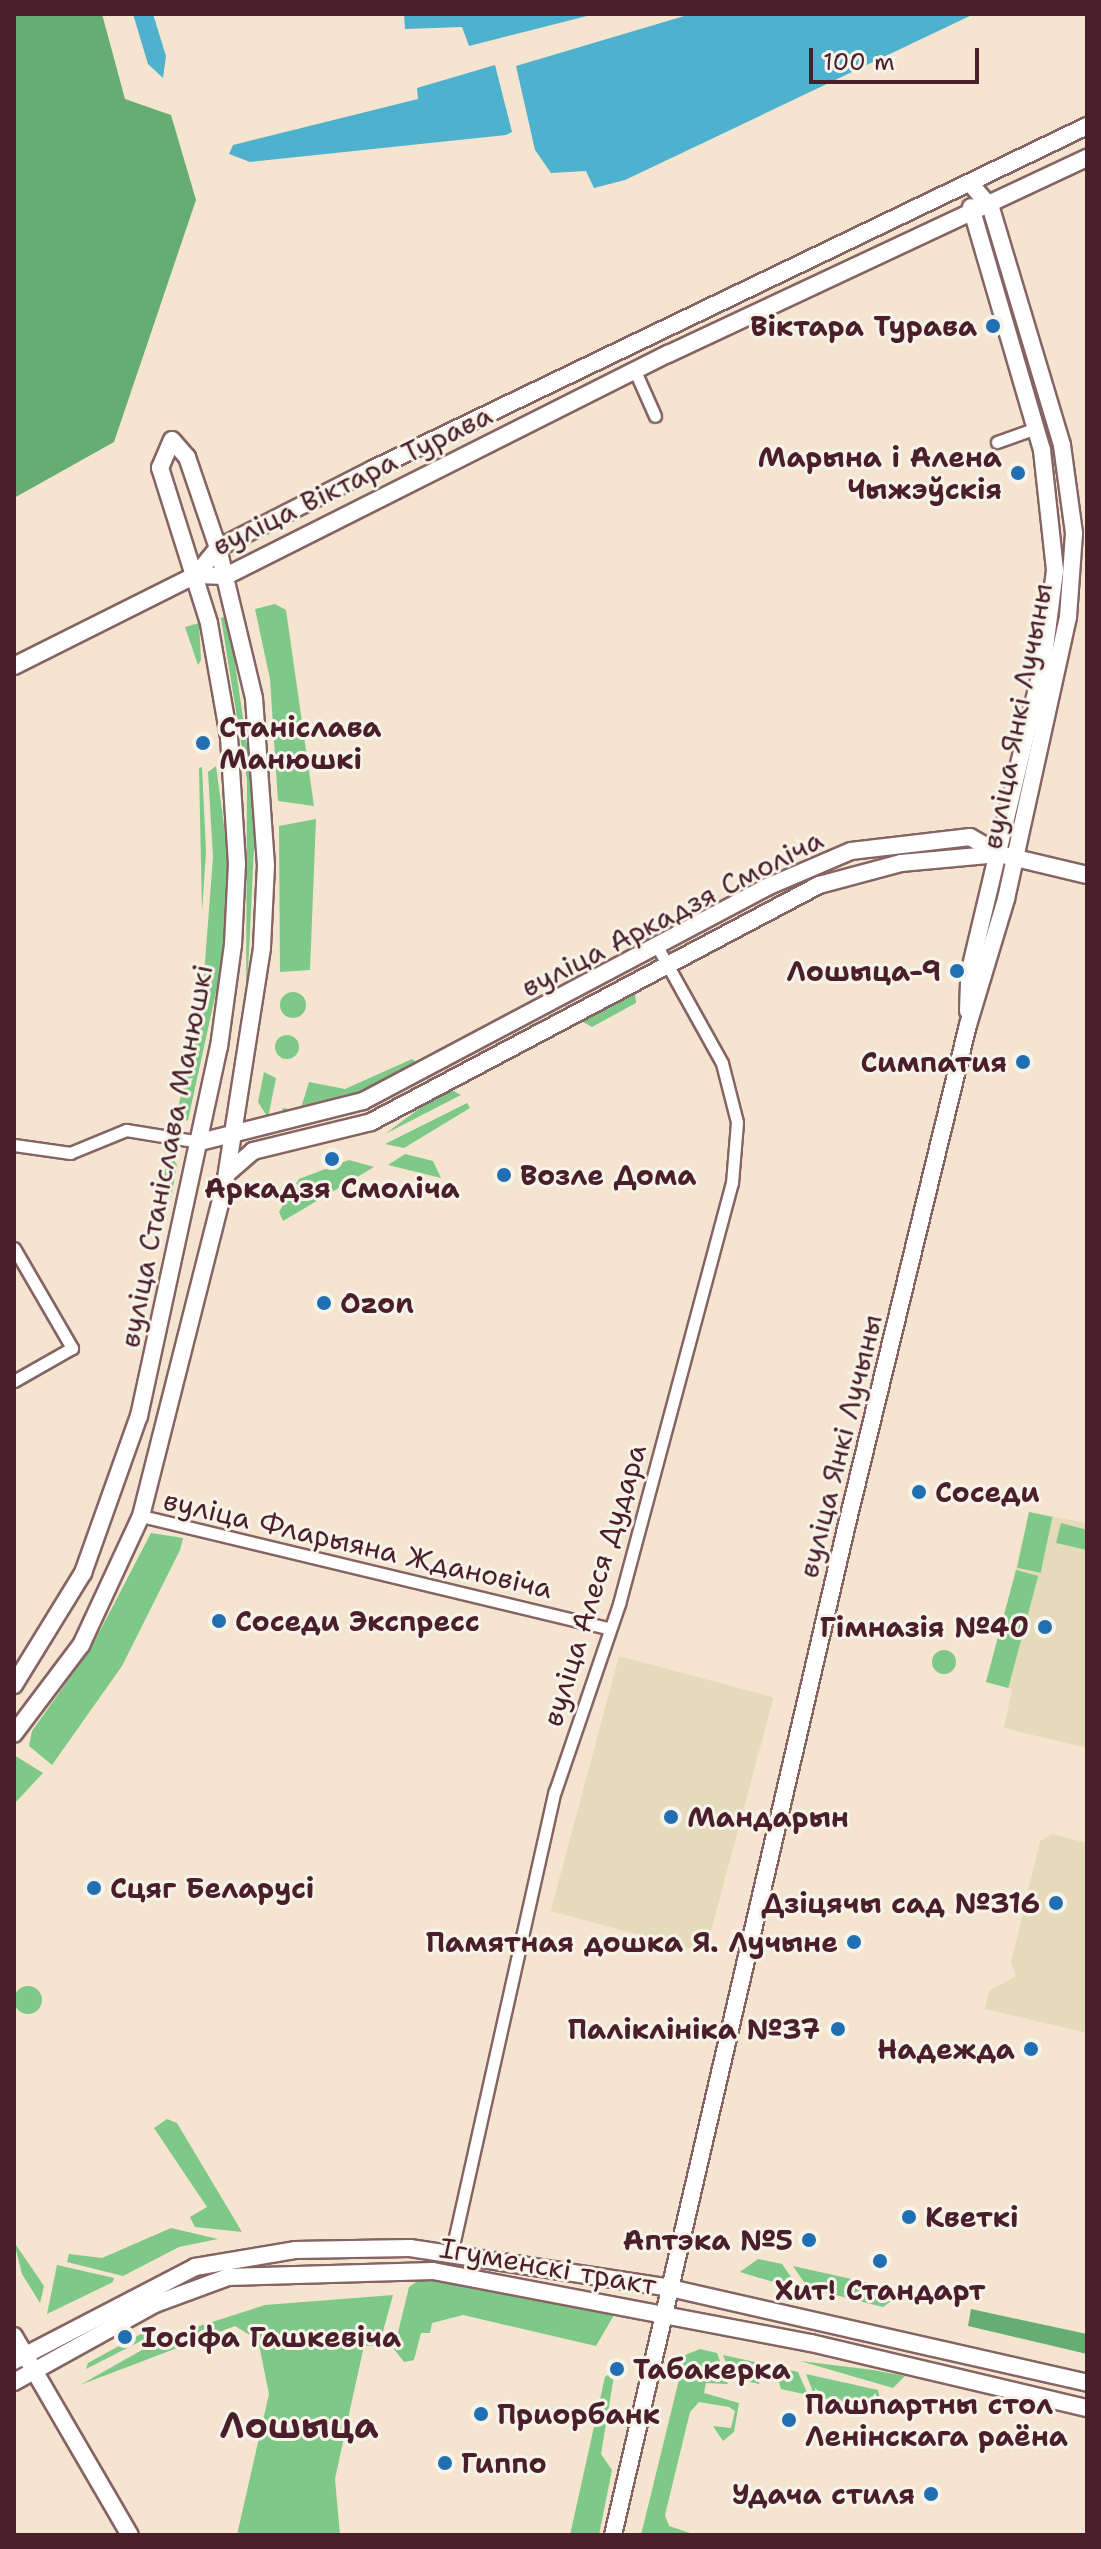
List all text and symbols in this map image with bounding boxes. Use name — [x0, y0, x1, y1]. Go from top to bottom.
scale bar — [813, 32, 983, 82]
text: 100 m — [823, 46, 895, 78]
place label: Віктара Турава — [750, 309, 977, 343]
marker: Віктара Турава — [984, 317, 1002, 335]
street label: вуліца Віктара Турава — [207, 398, 497, 562]
place label: Марына і Алена Чыжэўскія — [758, 440, 1002, 506]
marker: Марына і Алена Чыжэўскія — [1009, 464, 1027, 482]
street label: вуліца Янкі Лучыны — [975, 580, 1059, 852]
place label: Станіслава Манюшкі — [219, 710, 381, 776]
marker: Станіслава Манюшкі — [194, 734, 212, 752]
street label: вуліца Аркадзя Смоліча — [515, 822, 829, 1004]
place label: Лошыца-9 — [786, 954, 941, 988]
street label: вуліца Станіслава Манюшкі — [112, 962, 220, 1350]
marker: Лошыца-9 — [948, 962, 966, 980]
place label: Симпатия — [861, 1045, 1007, 1079]
marker: Симпатия — [1014, 1053, 1032, 1071]
marker: Аркадзя Смоліча — [323, 1150, 341, 1168]
place label: Возле Дома — [520, 1158, 696, 1192]
marker: Возле Дома — [495, 1166, 513, 1184]
place label: Аркадзя Смоліча — [204, 1171, 460, 1205]
place label: Ozon — [340, 1286, 414, 1320]
marker: Ozon — [315, 1294, 333, 1312]
street label: вуліца Янкі Лучыны — [791, 1311, 889, 1581]
street label: вуліца Алеся Дудара — [535, 1440, 653, 1730]
place label: Соседи — [935, 1475, 1040, 1509]
street label: вуліца Фларыяна Ждановіча — [160, 1483, 556, 1605]
marker: Соседи — [910, 1483, 928, 1501]
place label: Соседи Экспресс — [235, 1604, 480, 1638]
place label: Гімназія №40 — [820, 1610, 1029, 1644]
marker: Соседи Экспресс — [210, 1612, 228, 1630]
marker: Гімназія №40 — [1036, 1618, 1054, 1636]
place label: Мандарын — [687, 1800, 849, 1834]
marker: Мандарын — [662, 1808, 680, 1826]
place label: Сцяг Беларусі — [110, 1871, 314, 1905]
marker: Сцяг Беларусі — [85, 1879, 103, 1897]
place label: Дзіцячы сад №316 — [762, 1886, 1040, 1920]
marker: Дзіцячы сад №316 — [1047, 1894, 1065, 1912]
place label: Памятная дошка Я. Лучыне — [426, 1925, 838, 1959]
marker: Памятная дошка Я. Лучыне — [845, 1933, 863, 1951]
place label: Паліклініка №37 — [568, 2012, 820, 2046]
marker: Паліклініка №37 — [827, 2018, 849, 2040]
place label: Надежда — [877, 2032, 1015, 2066]
marker: Надежда — [1022, 2040, 1040, 2058]
place label: Кветкі — [925, 2200, 1019, 2234]
marker: Кветкі — [900, 2208, 918, 2226]
place label: Аптэка №5 — [623, 2223, 793, 2257]
street label: Ігуменскі тракт — [437, 2230, 659, 2302]
marker: Аптэка №5 — [800, 2231, 818, 2249]
marker: Хит! Стандарт — [871, 2252, 889, 2270]
place label: Хит! Стандарт — [775, 2273, 985, 2307]
place label: Іосіфа Гашкевіча — [141, 2320, 401, 2354]
marker: Іосіфа Гашкевіча — [116, 2328, 134, 2346]
place label: Табакерка — [633, 2352, 791, 2386]
marker: Табакерка — [608, 2360, 626, 2378]
place label: Пашпартны стол Ленінскага раёна — [805, 2387, 1068, 2453]
place label: Приорбанк — [497, 2397, 660, 2431]
district label: Лошыца — [219, 2404, 379, 2448]
marker: Приорбанк — [472, 2405, 490, 2423]
marker: Пашпартны стол Ленінскага раёна — [780, 2411, 798, 2429]
place label: Гиппо — [461, 2446, 547, 2480]
marker: Гиппо — [436, 2454, 454, 2472]
place label: Удача стиля — [732, 2477, 915, 2511]
marker: Удача стиля — [922, 2485, 940, 2503]

